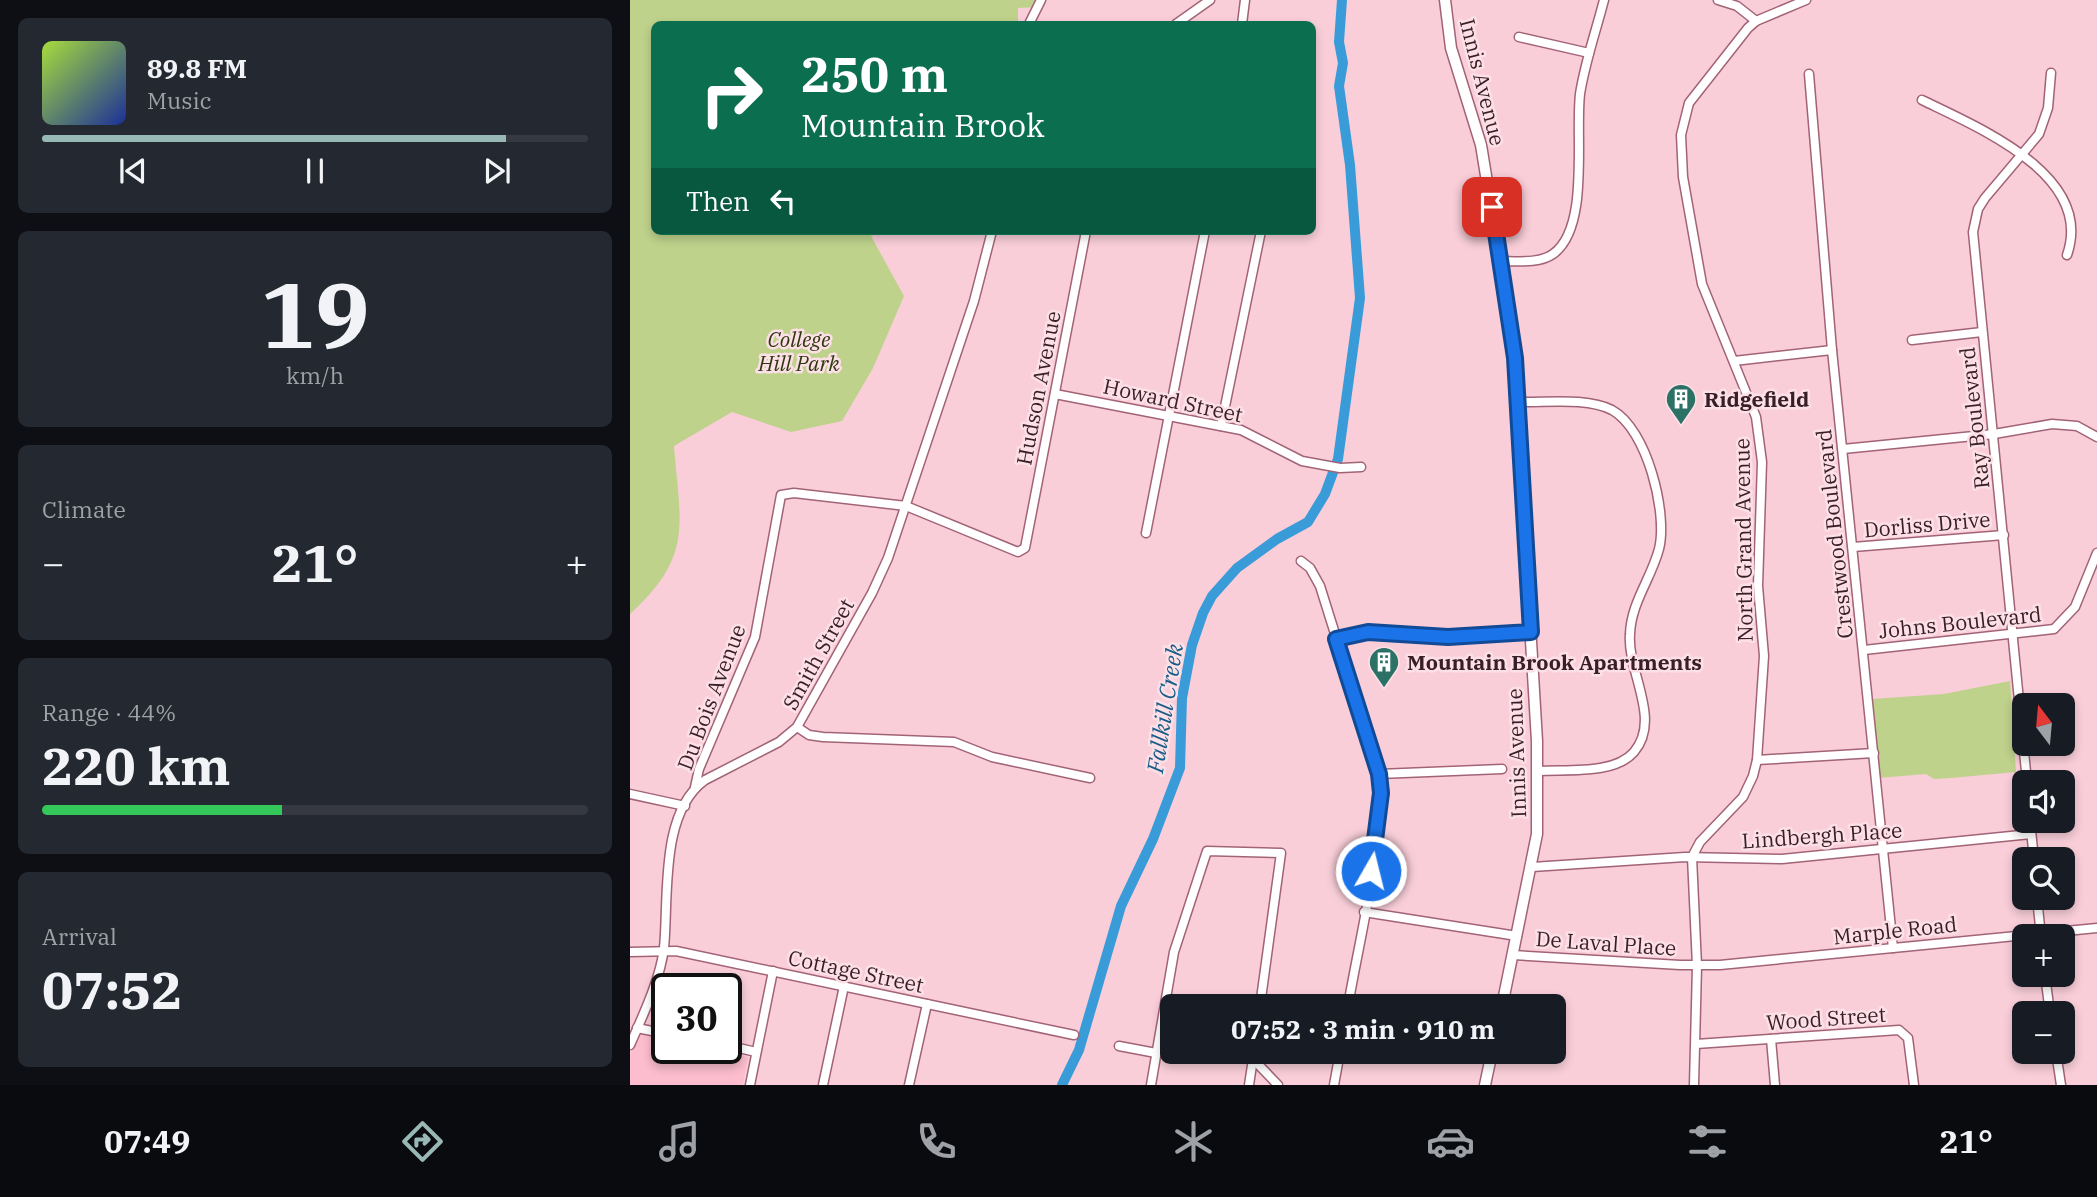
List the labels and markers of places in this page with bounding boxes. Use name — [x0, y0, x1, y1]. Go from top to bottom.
pin — [1462, 177, 1522, 237]
building icon: Ridgefield — [1664, 382, 1698, 426]
place label: Ridgefield — [1704, 385, 1809, 413]
building icon: Mountain Brook Apartments — [1367, 645, 1401, 689]
place label: Mountain Brook Apartments — [1407, 648, 1702, 676]

